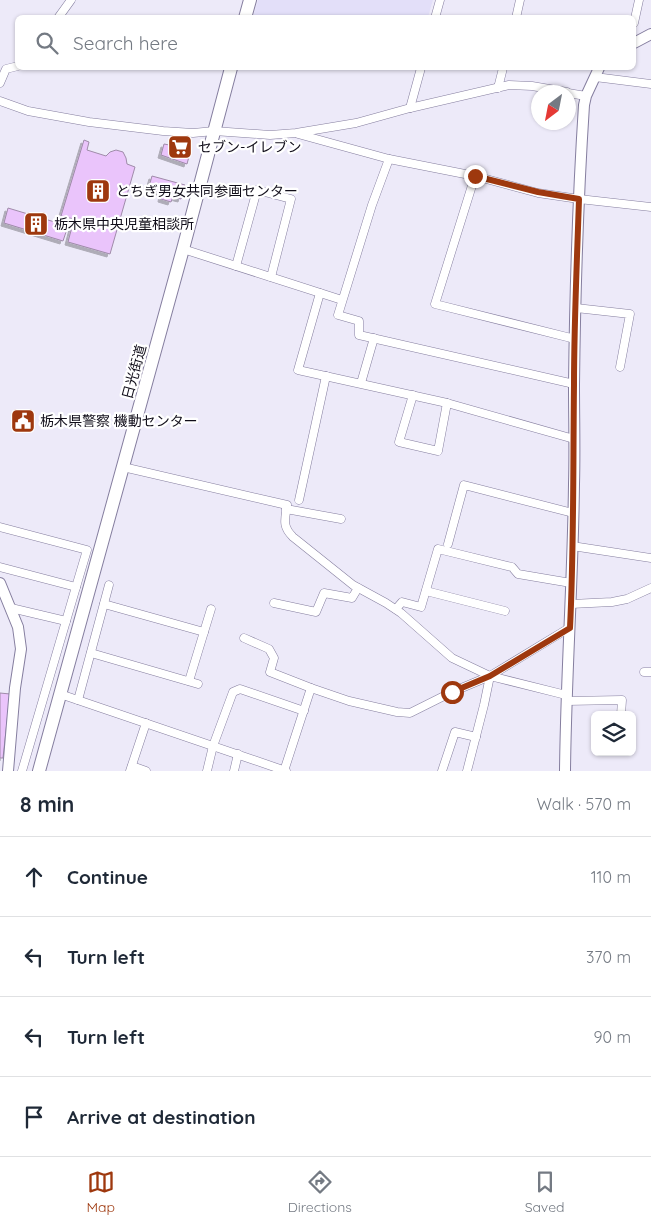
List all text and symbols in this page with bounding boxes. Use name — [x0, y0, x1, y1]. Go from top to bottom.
search box — [15, 15, 636, 70]
icon: search — [33, 29, 61, 57]
text: Search here — [73, 31, 178, 55]
north arrow — [531, 85, 576, 130]
supermarket icon: セブン-イレブン — [167, 134, 193, 160]
place label: セブン-イレブン — [198, 138, 301, 156]
route end — [464, 165, 487, 188]
building icon: とちぎ男女共同参画センター — [85, 178, 111, 204]
place label: とちぎ男女共同参画センター — [116, 182, 298, 200]
building icon: 栃木県中央児童相談所 — [23, 211, 49, 237]
place label: 栃木県中央児童相談所 — [54, 215, 194, 233]
street label: 日光街道 — [118, 343, 150, 401]
public building icon: 栃木県警察 機動センター — [10, 408, 36, 434]
place label: 栃木県警察 機動センター — [40, 412, 198, 430]
route start — [441, 681, 464, 704]
map controls — [591, 711, 636, 756]
button: layers — [591, 711, 636, 756]
text: 8 min — [20, 791, 74, 817]
text: Walk · 570 m — [536, 794, 631, 814]
icon: ahead — [20, 863, 48, 891]
text: Continue — [67, 865, 148, 889]
text: 110 m — [591, 867, 631, 887]
icon: left — [20, 943, 48, 971]
text: Turn left — [67, 945, 145, 969]
text: 370 m — [586, 947, 631, 967]
icon: left — [20, 1023, 48, 1051]
text: Turn left — [67, 1025, 145, 1049]
text: 90 m — [594, 1027, 631, 1047]
icon: arrive — [20, 1103, 48, 1131]
text: Arrive at destination — [67, 1105, 256, 1129]
tab: Map — [86, 1168, 115, 1216]
tab: Directions — [288, 1168, 352, 1216]
tab: Saved — [525, 1168, 565, 1216]

